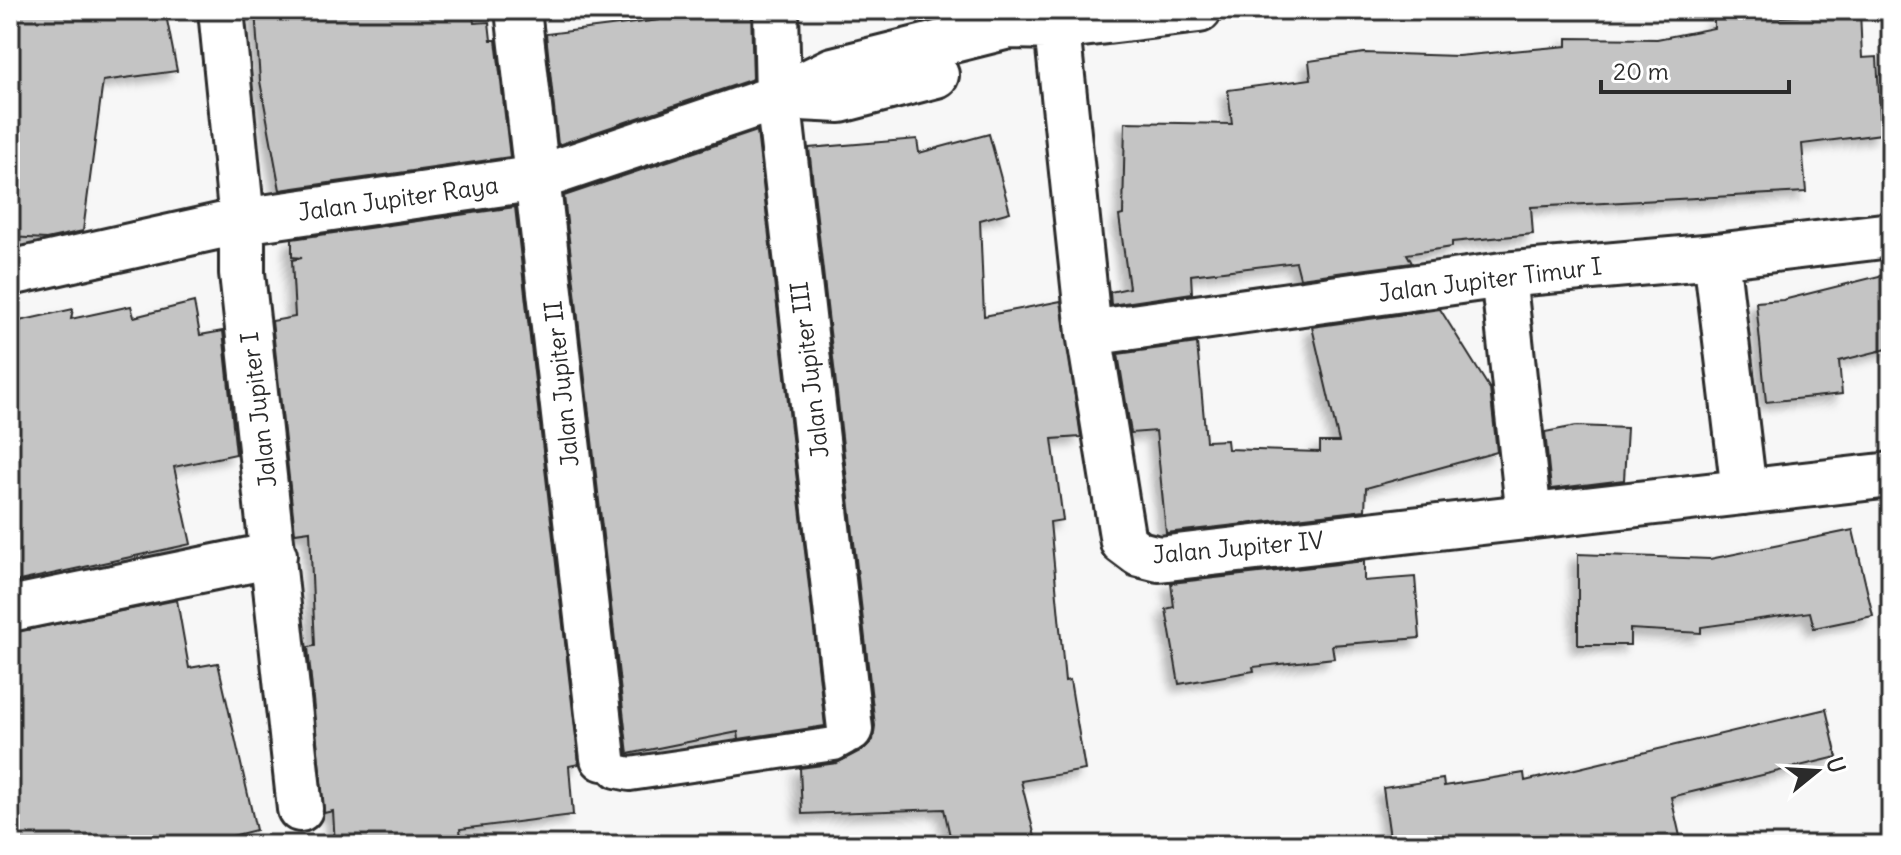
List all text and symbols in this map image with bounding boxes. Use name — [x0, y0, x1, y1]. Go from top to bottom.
scale bar — [1601, 44, 1789, 94]
text: 20 m — [1613, 56, 1669, 86]
street label: Jalan Jupiter Raya — [296, 169, 500, 227]
street label: Jalan Jupiter Timur I — [1377, 250, 1603, 308]
street label: Jalan Jupiter III — [783, 280, 835, 460]
street label: Jalan Jupiter II — [537, 299, 585, 469]
street label: Jalan Jupiter I — [234, 330, 282, 490]
street label: Jalan Jupiter IV — [1151, 525, 1325, 569]
north arrow — [1777, 731, 1857, 811]
text: U — [1820, 753, 1852, 776]

